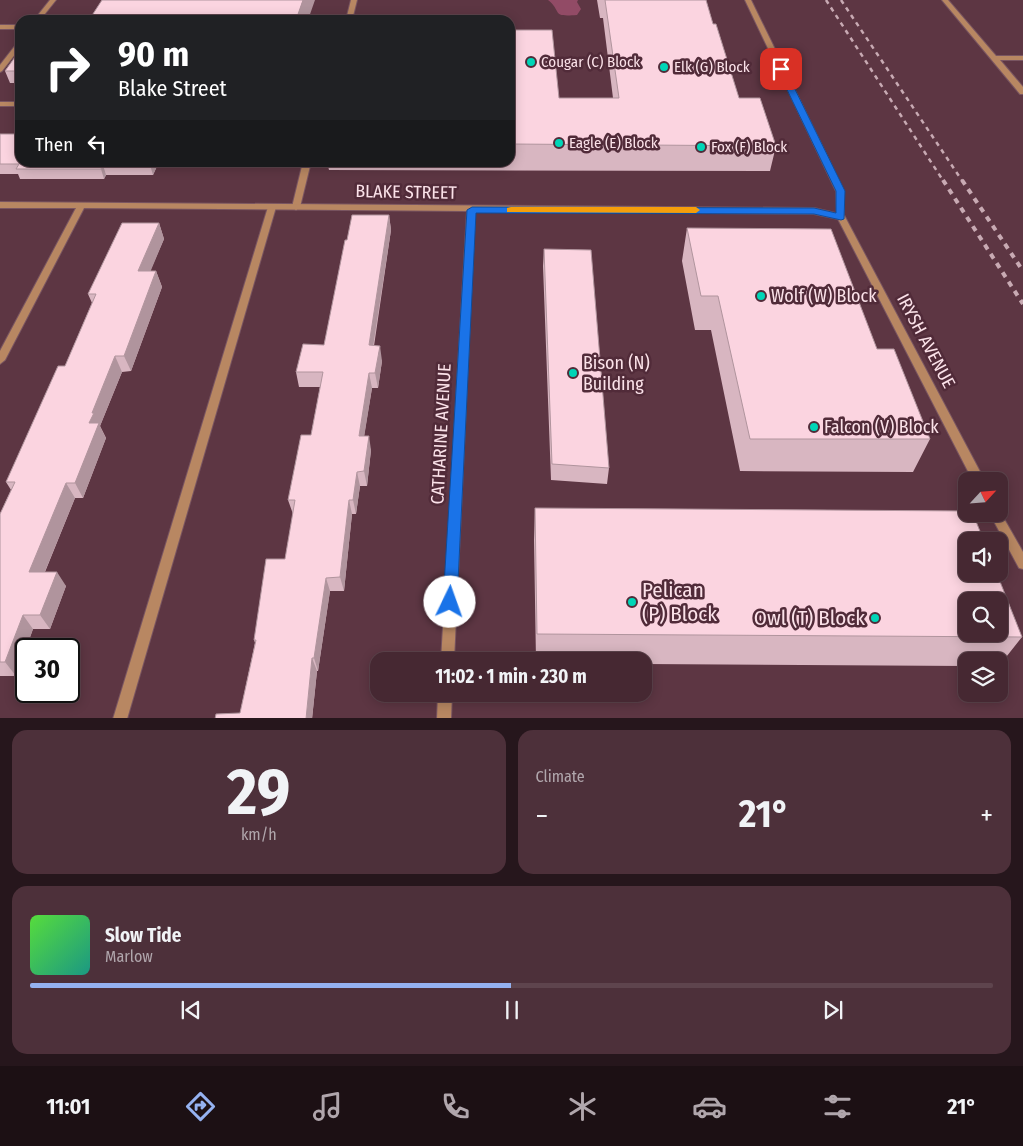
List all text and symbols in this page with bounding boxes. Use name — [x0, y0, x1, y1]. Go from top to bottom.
text: 90 m — [118, 33, 189, 75]
icon: right — [35, 35, 100, 100]
pin — [760, 48, 802, 90]
place label: Cougar (C) Block — [541, 53, 640, 71]
icon: arrive — [767, 55, 795, 83]
marker: Cougar (C) Block — [525, 56, 537, 68]
place label: Elk (G) Block — [674, 58, 750, 76]
marker: Elk (G) Block — [658, 61, 670, 73]
text: Blake Street — [118, 75, 227, 102]
icon: left — [83, 130, 111, 158]
text: Then — [35, 133, 73, 156]
place label: Eagle (E) Block — [569, 134, 658, 152]
marker: Eagle (E) Block — [553, 137, 565, 149]
place label: Fox (F) Block — [711, 138, 787, 156]
marker: Fox (F) Block — [695, 141, 707, 153]
street label: BLAKE STREET — [355, 180, 458, 204]
place label: Wolf (W) Block — [771, 285, 877, 307]
marker: Wolf (W) Block — [755, 290, 767, 302]
street label: IRYSH AVENUE — [892, 290, 960, 392]
place label: Bison (N) Building — [583, 352, 650, 395]
street label: CATHARINE AVENUE — [426, 363, 456, 505]
marker: Bison (N) Building — [567, 367, 579, 379]
place label: Falcon (V) Block — [824, 416, 939, 438]
marker: Falcon (V) Block — [808, 421, 820, 433]
north arrow — [958, 472, 1008, 522]
map controls — [958, 472, 1008, 702]
button: sound — [958, 532, 1008, 582]
position arrow — [423, 575, 475, 627]
place label: Pelican (P) Block — [642, 577, 717, 627]
button: search — [958, 592, 1008, 642]
marker: Pelican (P) Block — [626, 596, 638, 608]
place label: Owl (T) Block — [754, 605, 865, 631]
marker: Owl (T) Block — [869, 612, 881, 624]
speed limit sign: 30 — [15, 638, 80, 703]
button: layers — [958, 652, 1008, 702]
text: 11:02 · 1 min · 230 m — [435, 665, 587, 688]
text: 29 — [227, 753, 290, 831]
text: Climate — [536, 767, 585, 786]
text: 21° — [739, 791, 790, 837]
text: − — [536, 799, 548, 832]
text: + — [980, 799, 993, 832]
text: km/h — [241, 825, 277, 844]
text: Slow Tide — [105, 924, 181, 947]
text: Marlow — [105, 947, 153, 966]
icon: previous — [177, 996, 205, 1024]
icon: pause — [498, 996, 526, 1024]
icon: next — [819, 996, 847, 1024]
icon: directions — [183, 1089, 218, 1124]
icon: music — [310, 1089, 345, 1124]
icon: phone — [438, 1089, 473, 1124]
icon: climate — [565, 1089, 600, 1124]
icon: car — [692, 1089, 727, 1124]
icon: filters — [820, 1089, 855, 1124]
text: 11:01 — [46, 1093, 90, 1120]
text: 21° — [947, 1093, 977, 1120]

